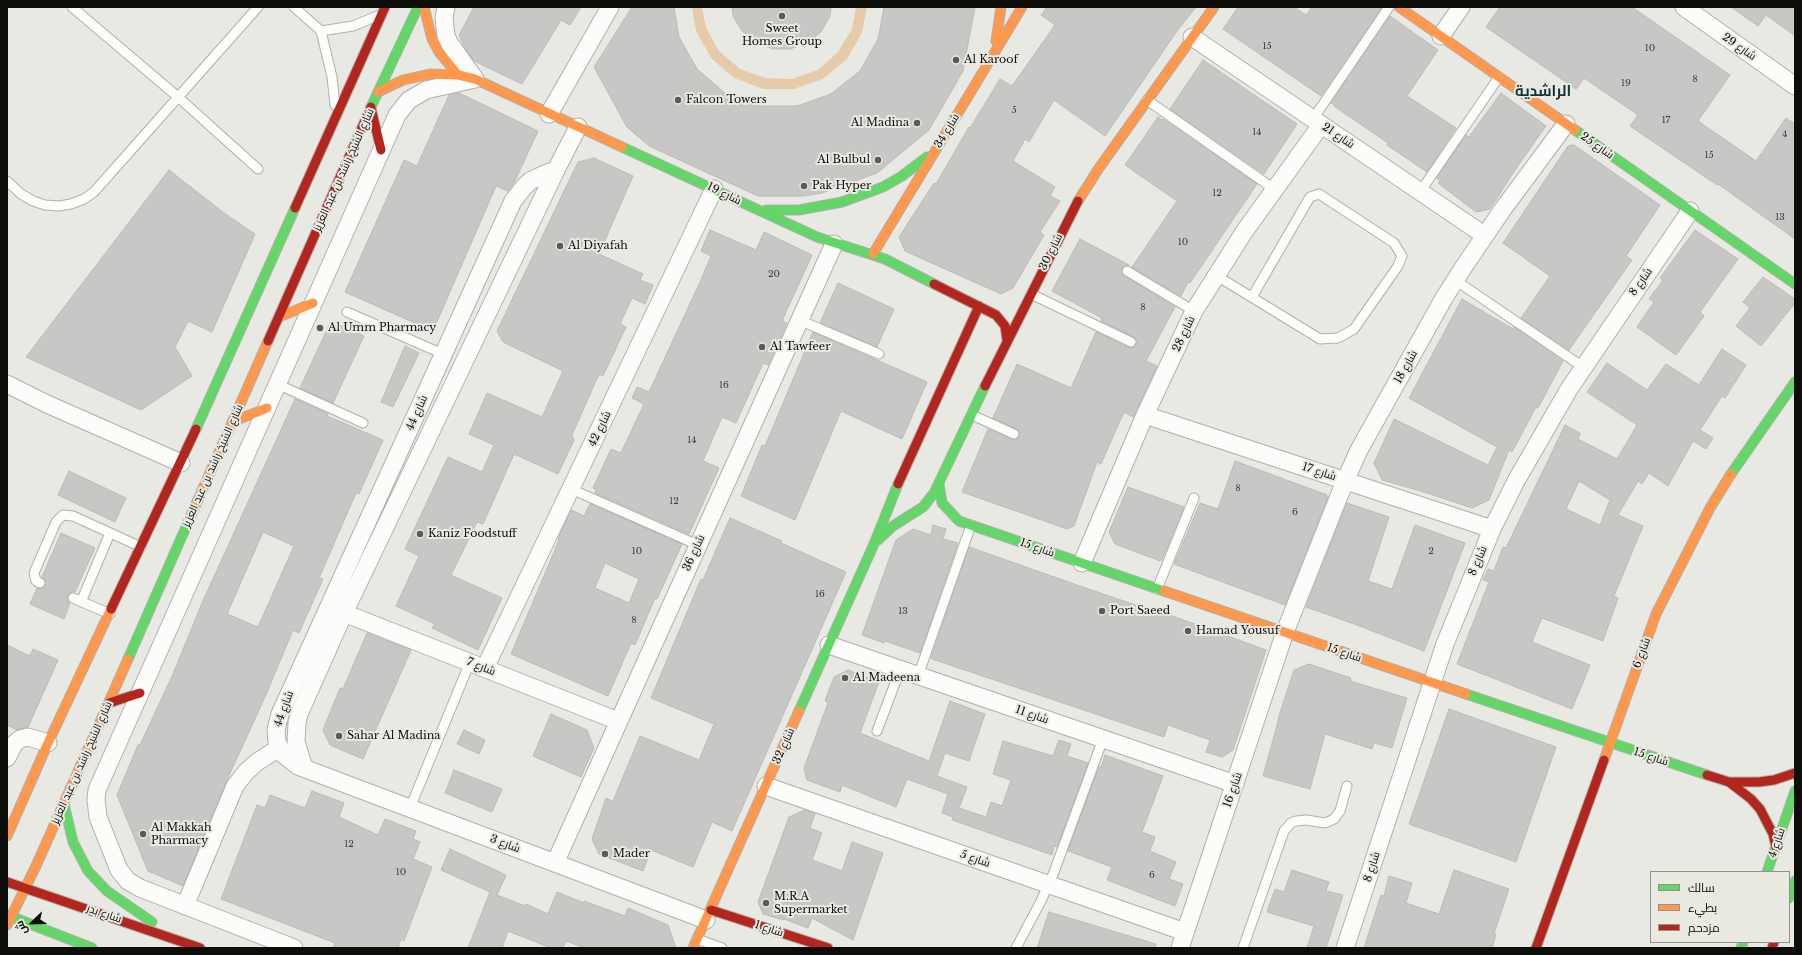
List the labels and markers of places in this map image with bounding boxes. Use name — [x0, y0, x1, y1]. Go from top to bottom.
marker: Sweet Homes Group — [777, 11, 787, 21]
place label: Sweet Homes Group — [742, 22, 822, 48]
place label: Al Karoof — [964, 53, 1018, 67]
marker: Al Karoof — [951, 55, 961, 65]
place label: Falcon Towers — [686, 93, 767, 107]
marker: Falcon Towers — [673, 95, 683, 105]
place label: Al Madina — [851, 116, 909, 130]
marker: Al Madina — [912, 118, 922, 128]
place label: Al Bulbul — [817, 153, 870, 167]
marker: Al Bulbul — [873, 155, 883, 165]
place label: Pak Hyper — [812, 179, 871, 193]
marker: Pak Hyper — [799, 181, 809, 191]
place label: Al Diyafah — [568, 239, 628, 253]
marker: Al Diyafah — [555, 241, 565, 251]
place label: Al Umm Pharmacy — [328, 321, 436, 335]
marker: Al Umm Pharmacy — [315, 323, 325, 333]
place label: Al Tawfeer — [770, 340, 830, 354]
marker: Al Tawfeer — [757, 342, 767, 352]
place label: Kaniz Foodstuff — [428, 527, 517, 541]
marker: Kaniz Foodstuff — [415, 529, 425, 539]
place label: Port Saeed — [1110, 604, 1170, 618]
marker: Port Saeed — [1097, 606, 1107, 616]
place label: Hamad Yousuf — [1196, 624, 1279, 638]
marker: Hamad Yousuf — [1183, 626, 1193, 636]
place label: Al Madeena — [853, 671, 920, 685]
marker: Al Madeena — [840, 673, 850, 683]
place label: Sahar Al Madina — [347, 729, 440, 743]
marker: Sahar Al Madina — [334, 731, 344, 741]
place label: Al Makkah Pharmacy — [151, 821, 212, 847]
marker: Al Makkah Pharmacy — [138, 829, 148, 839]
place label: Mader — [613, 847, 650, 861]
marker: Mader — [600, 849, 610, 859]
place label: M.R.A Supermarket — [774, 890, 847, 916]
marker: M.R.A Supermarket — [761, 898, 771, 908]

